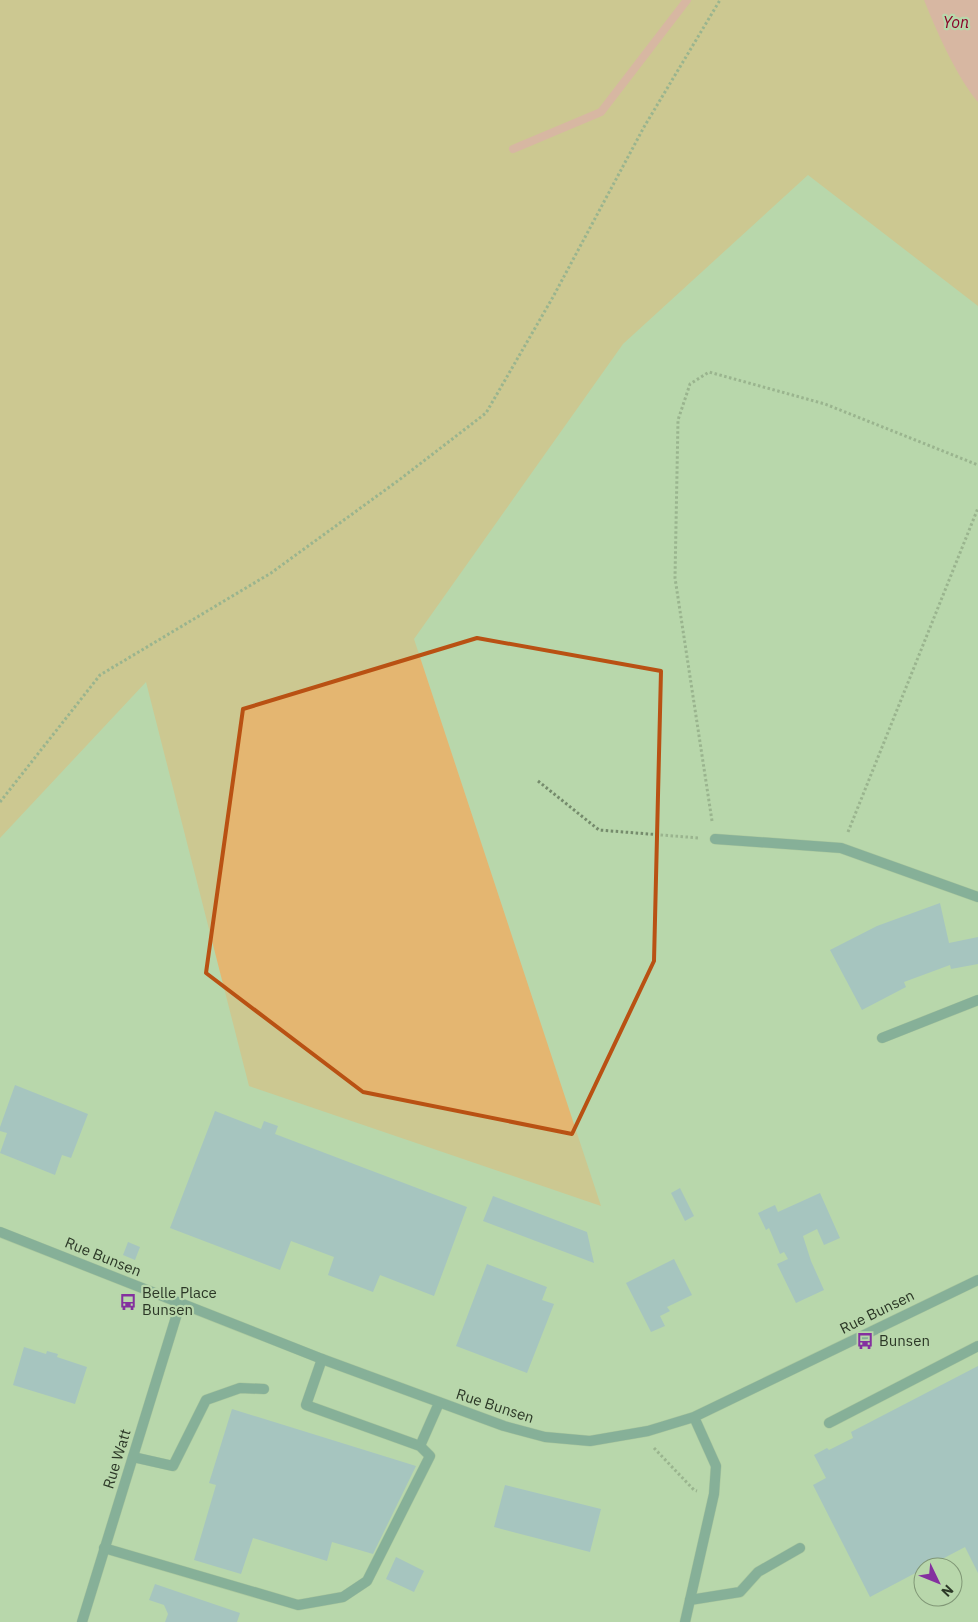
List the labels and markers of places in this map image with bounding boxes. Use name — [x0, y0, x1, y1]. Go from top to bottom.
place label: Belle Place Bunsen — [142, 1283, 217, 1319]
bus stop icon: Belle Place Bunsen — [118, 1292, 138, 1312]
bus stop icon: Bunsen — [855, 1331, 875, 1351]
place label: Bunsen — [879, 1331, 930, 1350]

